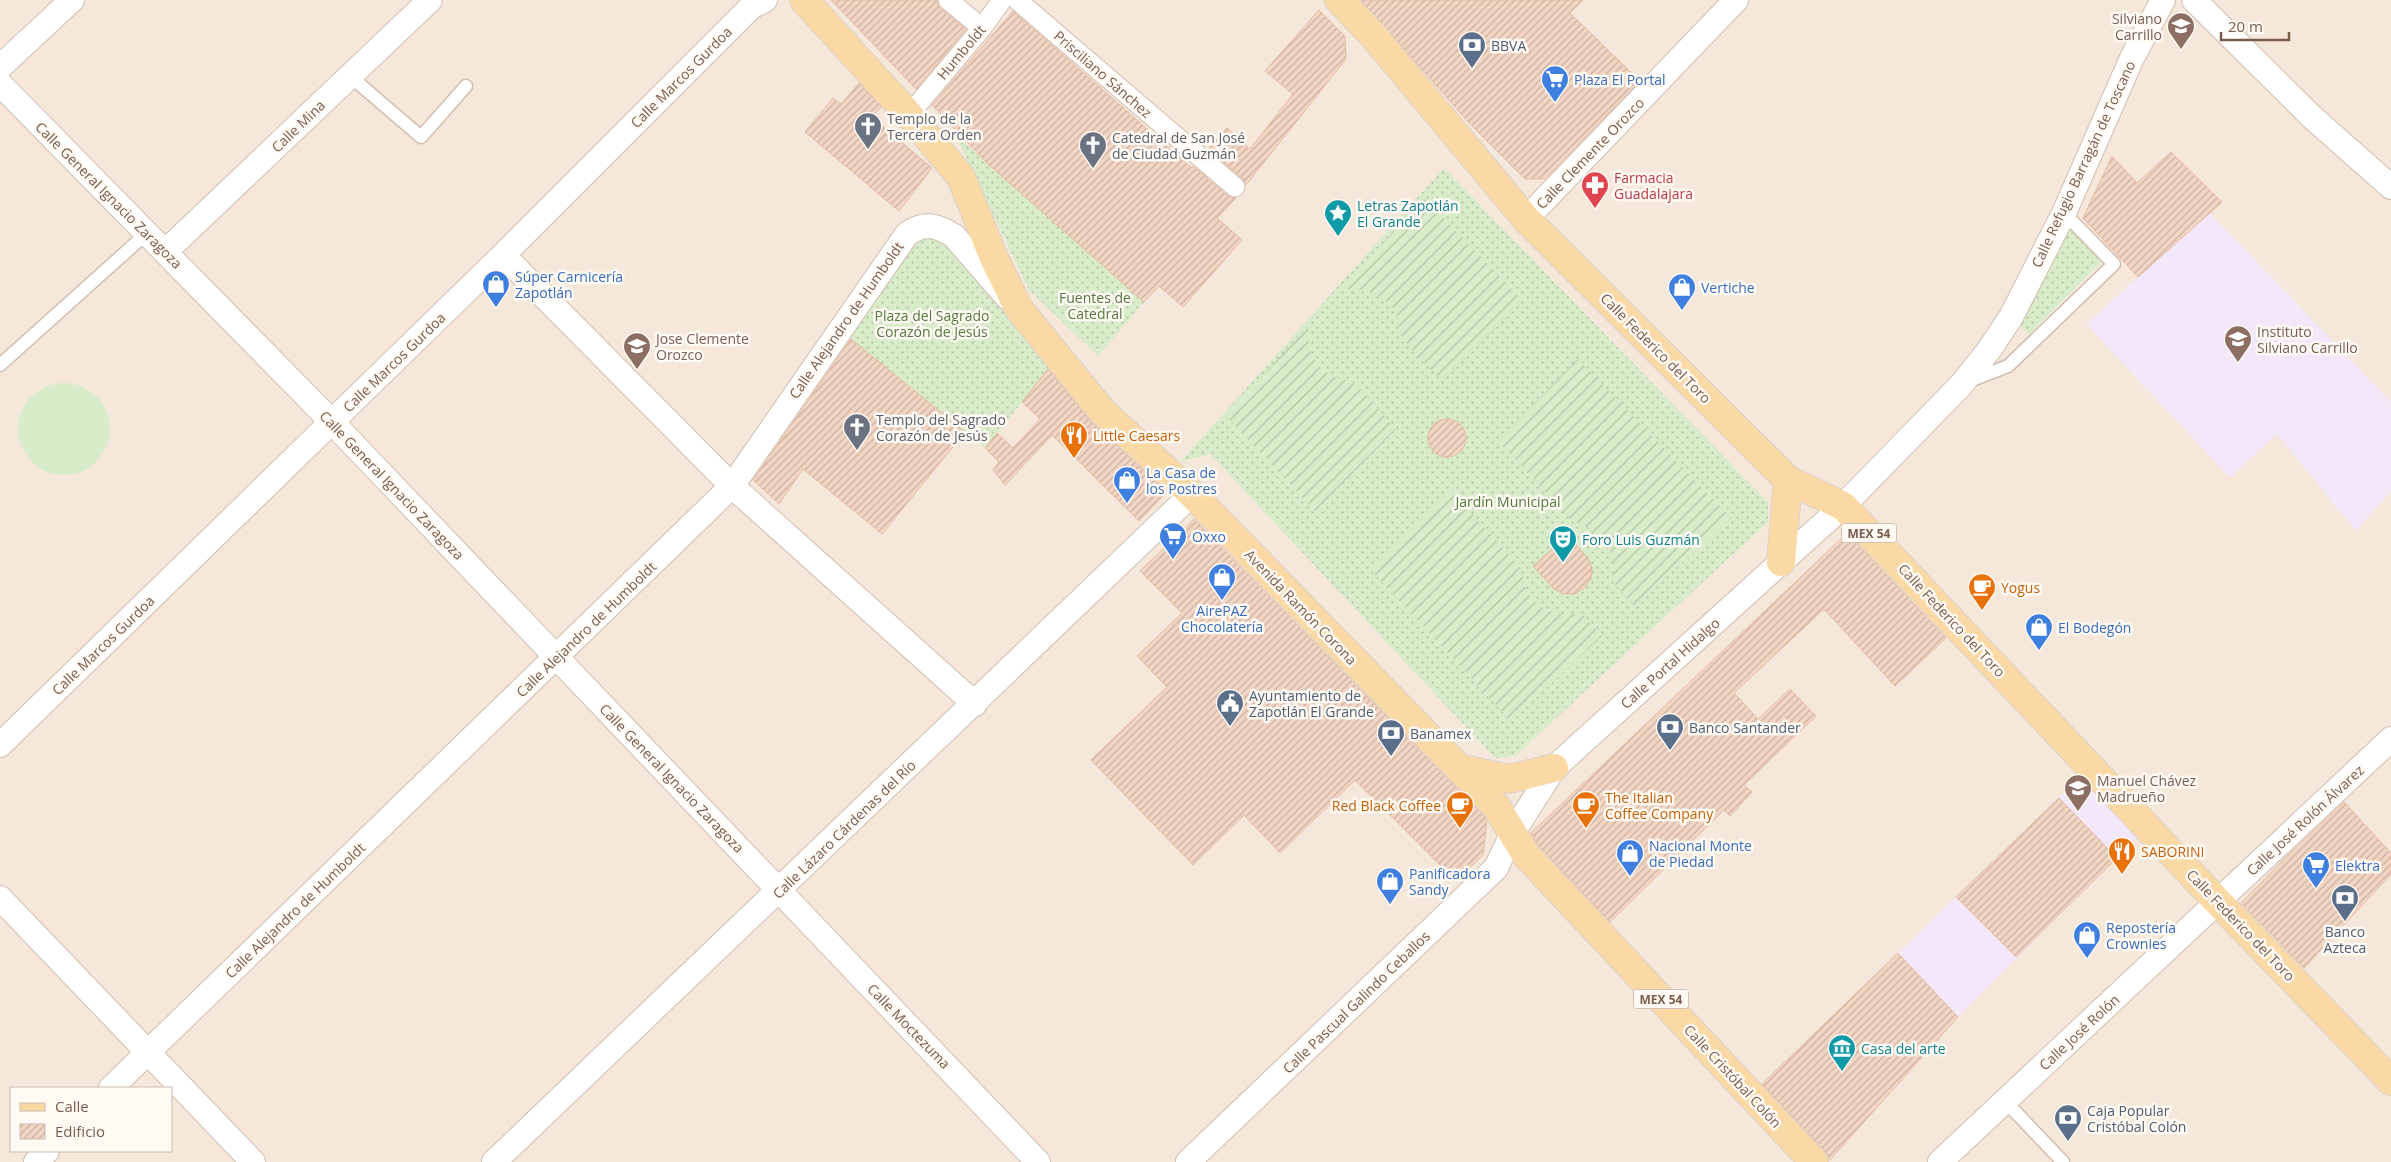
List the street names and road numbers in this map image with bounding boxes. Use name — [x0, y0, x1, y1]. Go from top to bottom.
street label: Humboldt — [933, 21, 989, 83]
street label: Calle Marcos Gurdoa — [626, 22, 736, 132]
street label: Prisciliano Sánchez — [1050, 26, 1156, 122]
street label: Calle Refugio Barragán de Toscano — [2027, 57, 2139, 271]
street label: Calle Clemente Orozco — [1532, 93, 1648, 213]
street label: Calle Mina — [267, 96, 329, 156]
street label: Calle General Ignacio Zaragoza — [32, 118, 186, 272]
street label: Calle Alejandro de Humboldt — [784, 238, 908, 402]
street label: Calle Federico del Toro — [1597, 289, 1715, 407]
street label: Calle Marcos Gurdoa — [339, 308, 449, 416]
street label: Calle General Ignacio Zaragoza — [316, 406, 468, 564]
road number: MEX 54 — [1842, 524, 1896, 542]
street label: Avenida Ramón Corona — [1241, 545, 1361, 669]
street label: Calle Alejandro de Humboldt — [512, 557, 660, 701]
street label: Calle Federico del Toro — [1894, 559, 2010, 681]
street label: Calle Marcos Gurdoa — [48, 591, 158, 699]
street label: Calle Portal Hidalgo — [1616, 613, 1724, 713]
street label: Calle General Ignacio Zaragoza — [596, 699, 748, 857]
street label: Calle Lázaro Cárdenas del Río — [768, 755, 920, 903]
street label: Calle José Rolón Álvarez — [2242, 760, 2368, 879]
street label: Calle Alejandro de Humboldt — [221, 838, 369, 982]
street label: Calle Federico del Toro — [2183, 865, 2299, 985]
street label: Calle Pascual Galindo Ceballos — [1278, 926, 1434, 1078]
street label: Calle Moctezuma — [863, 979, 955, 1073]
road number: MEX 54 — [1634, 990, 1688, 1009]
street label: Calle José Rolón — [2035, 990, 2123, 1074]
street label: Calle Cristóbal Colón — [1680, 1020, 1786, 1132]

